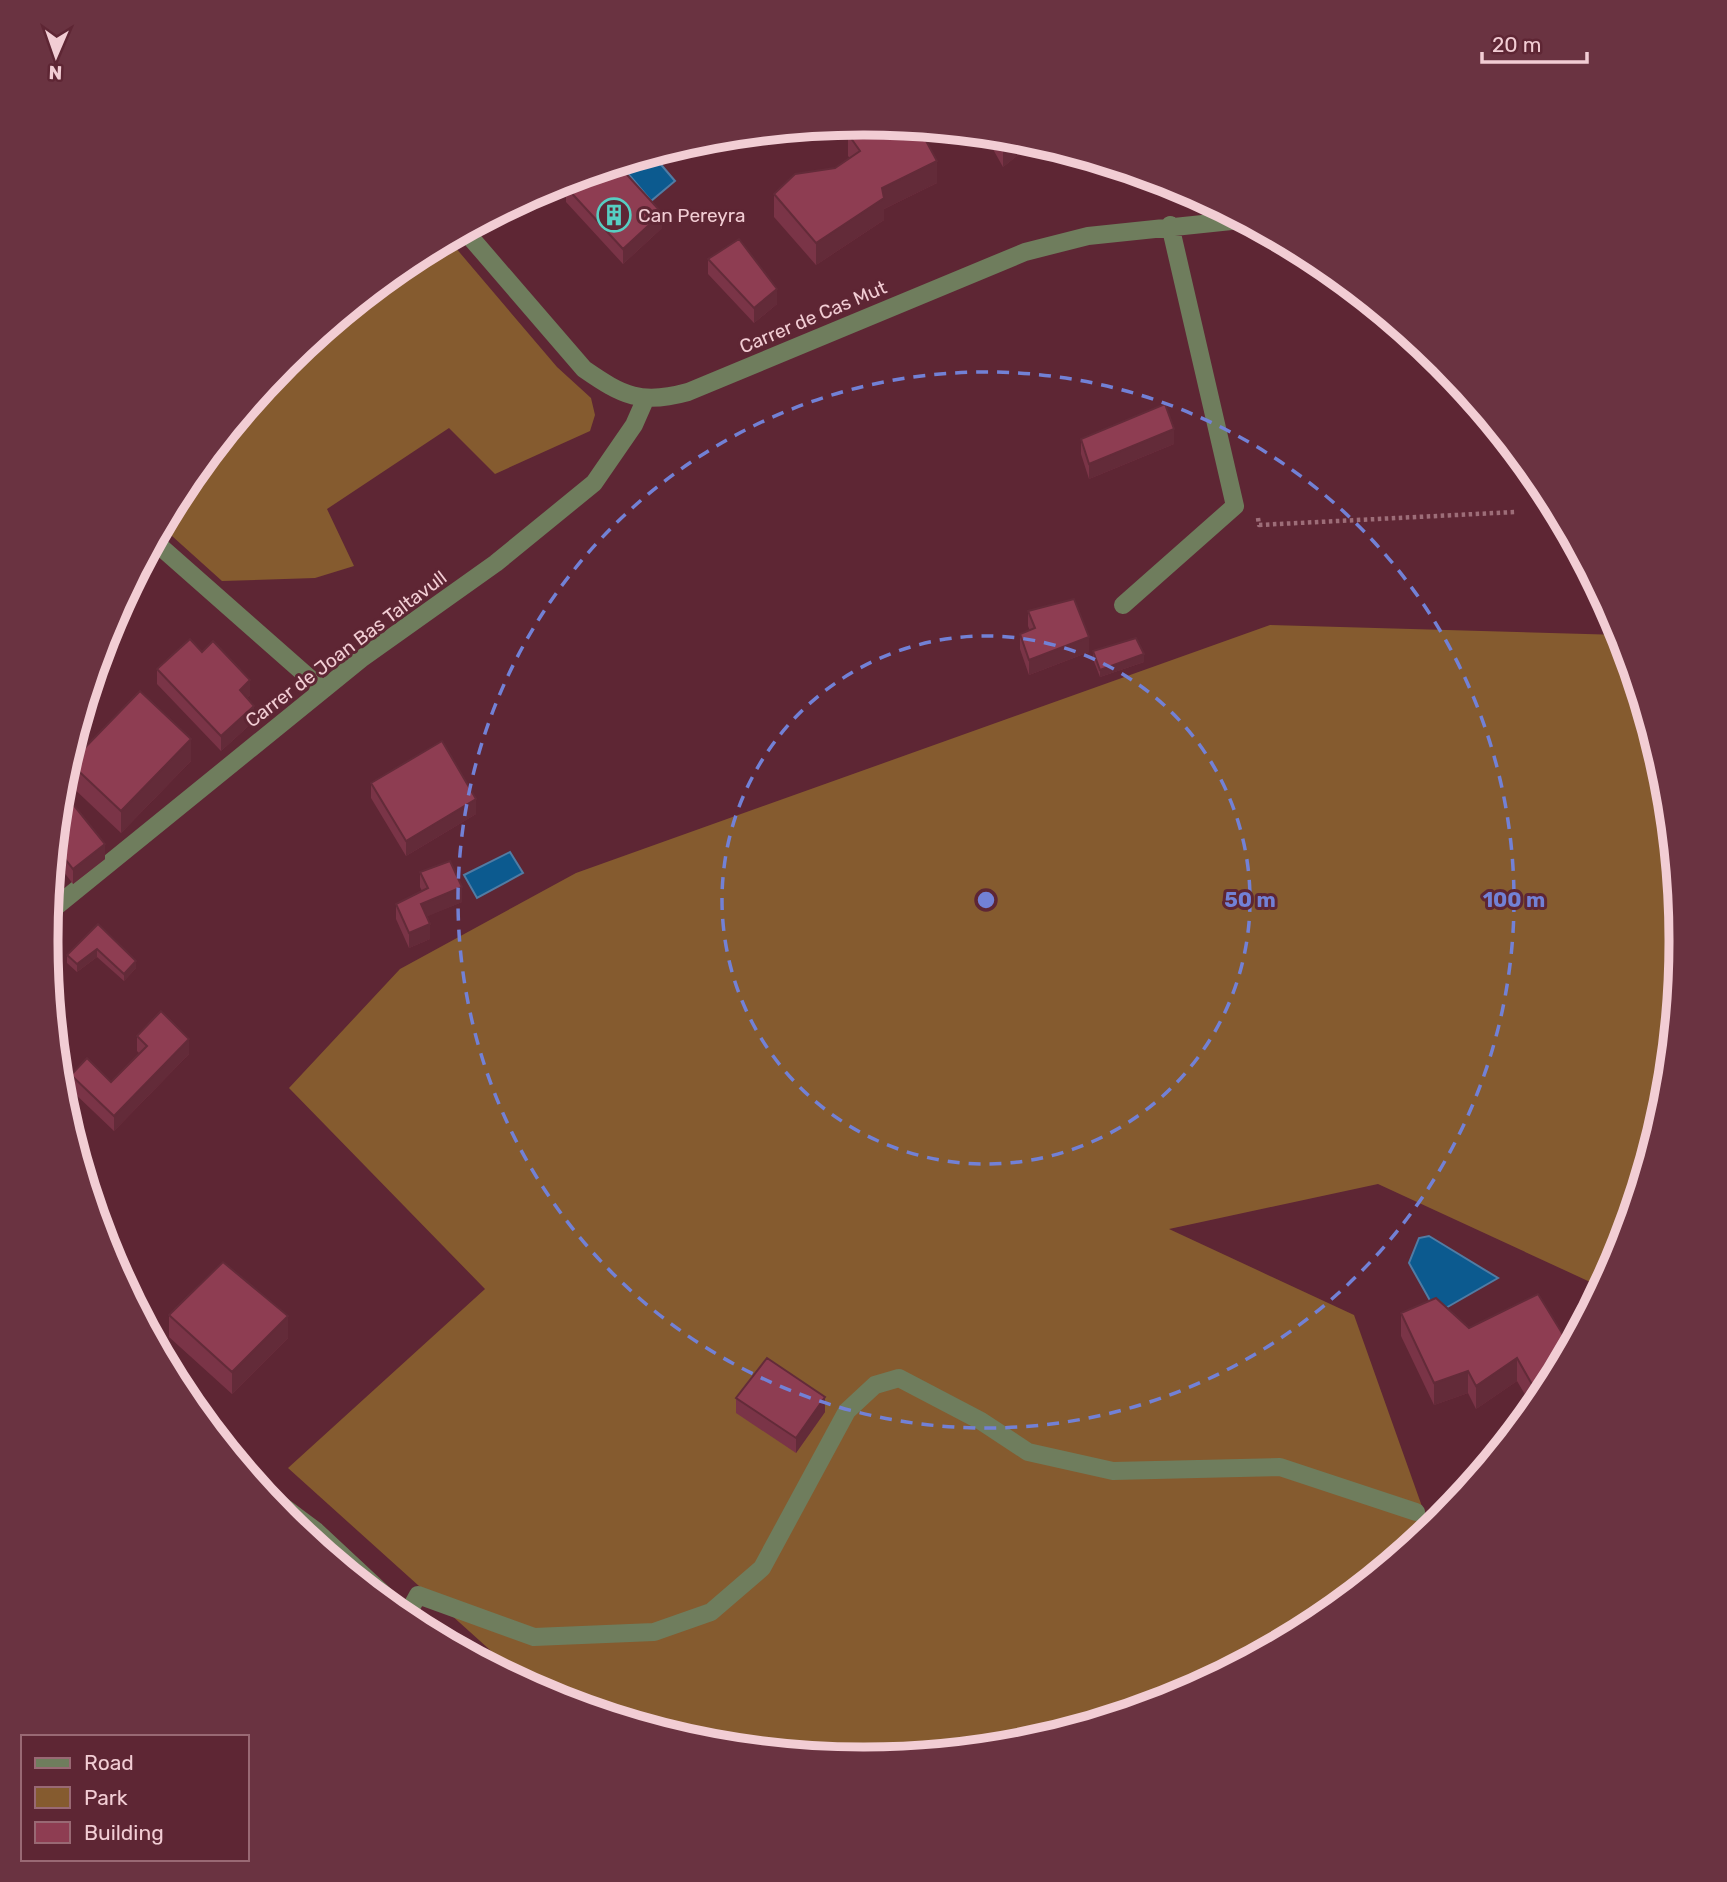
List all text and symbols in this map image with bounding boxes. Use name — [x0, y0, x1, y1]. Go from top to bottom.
north arrow — [21, 21, 91, 91]
scale bar — [1482, 21, 1587, 65]
text: 20 m — [1492, 32, 1541, 57]
text: N — [48, 61, 63, 84]
building icon: Can Pereyra — [595, 196, 633, 234]
place label: Can Pereyra — [638, 204, 745, 227]
street label: Carrer de Cas Mut — [736, 275, 891, 358]
street label: Carrer de Joan Bas Taltavull — [241, 566, 451, 732]
text: 50 m — [1224, 887, 1276, 912]
text: 100 m — [1483, 887, 1545, 912]
centre of rings — [974, 888, 998, 912]
legend — [21, 1735, 248, 1861]
text: Road — [84, 1750, 134, 1775]
text: Park — [84, 1785, 128, 1810]
text: Building — [84, 1820, 164, 1845]

